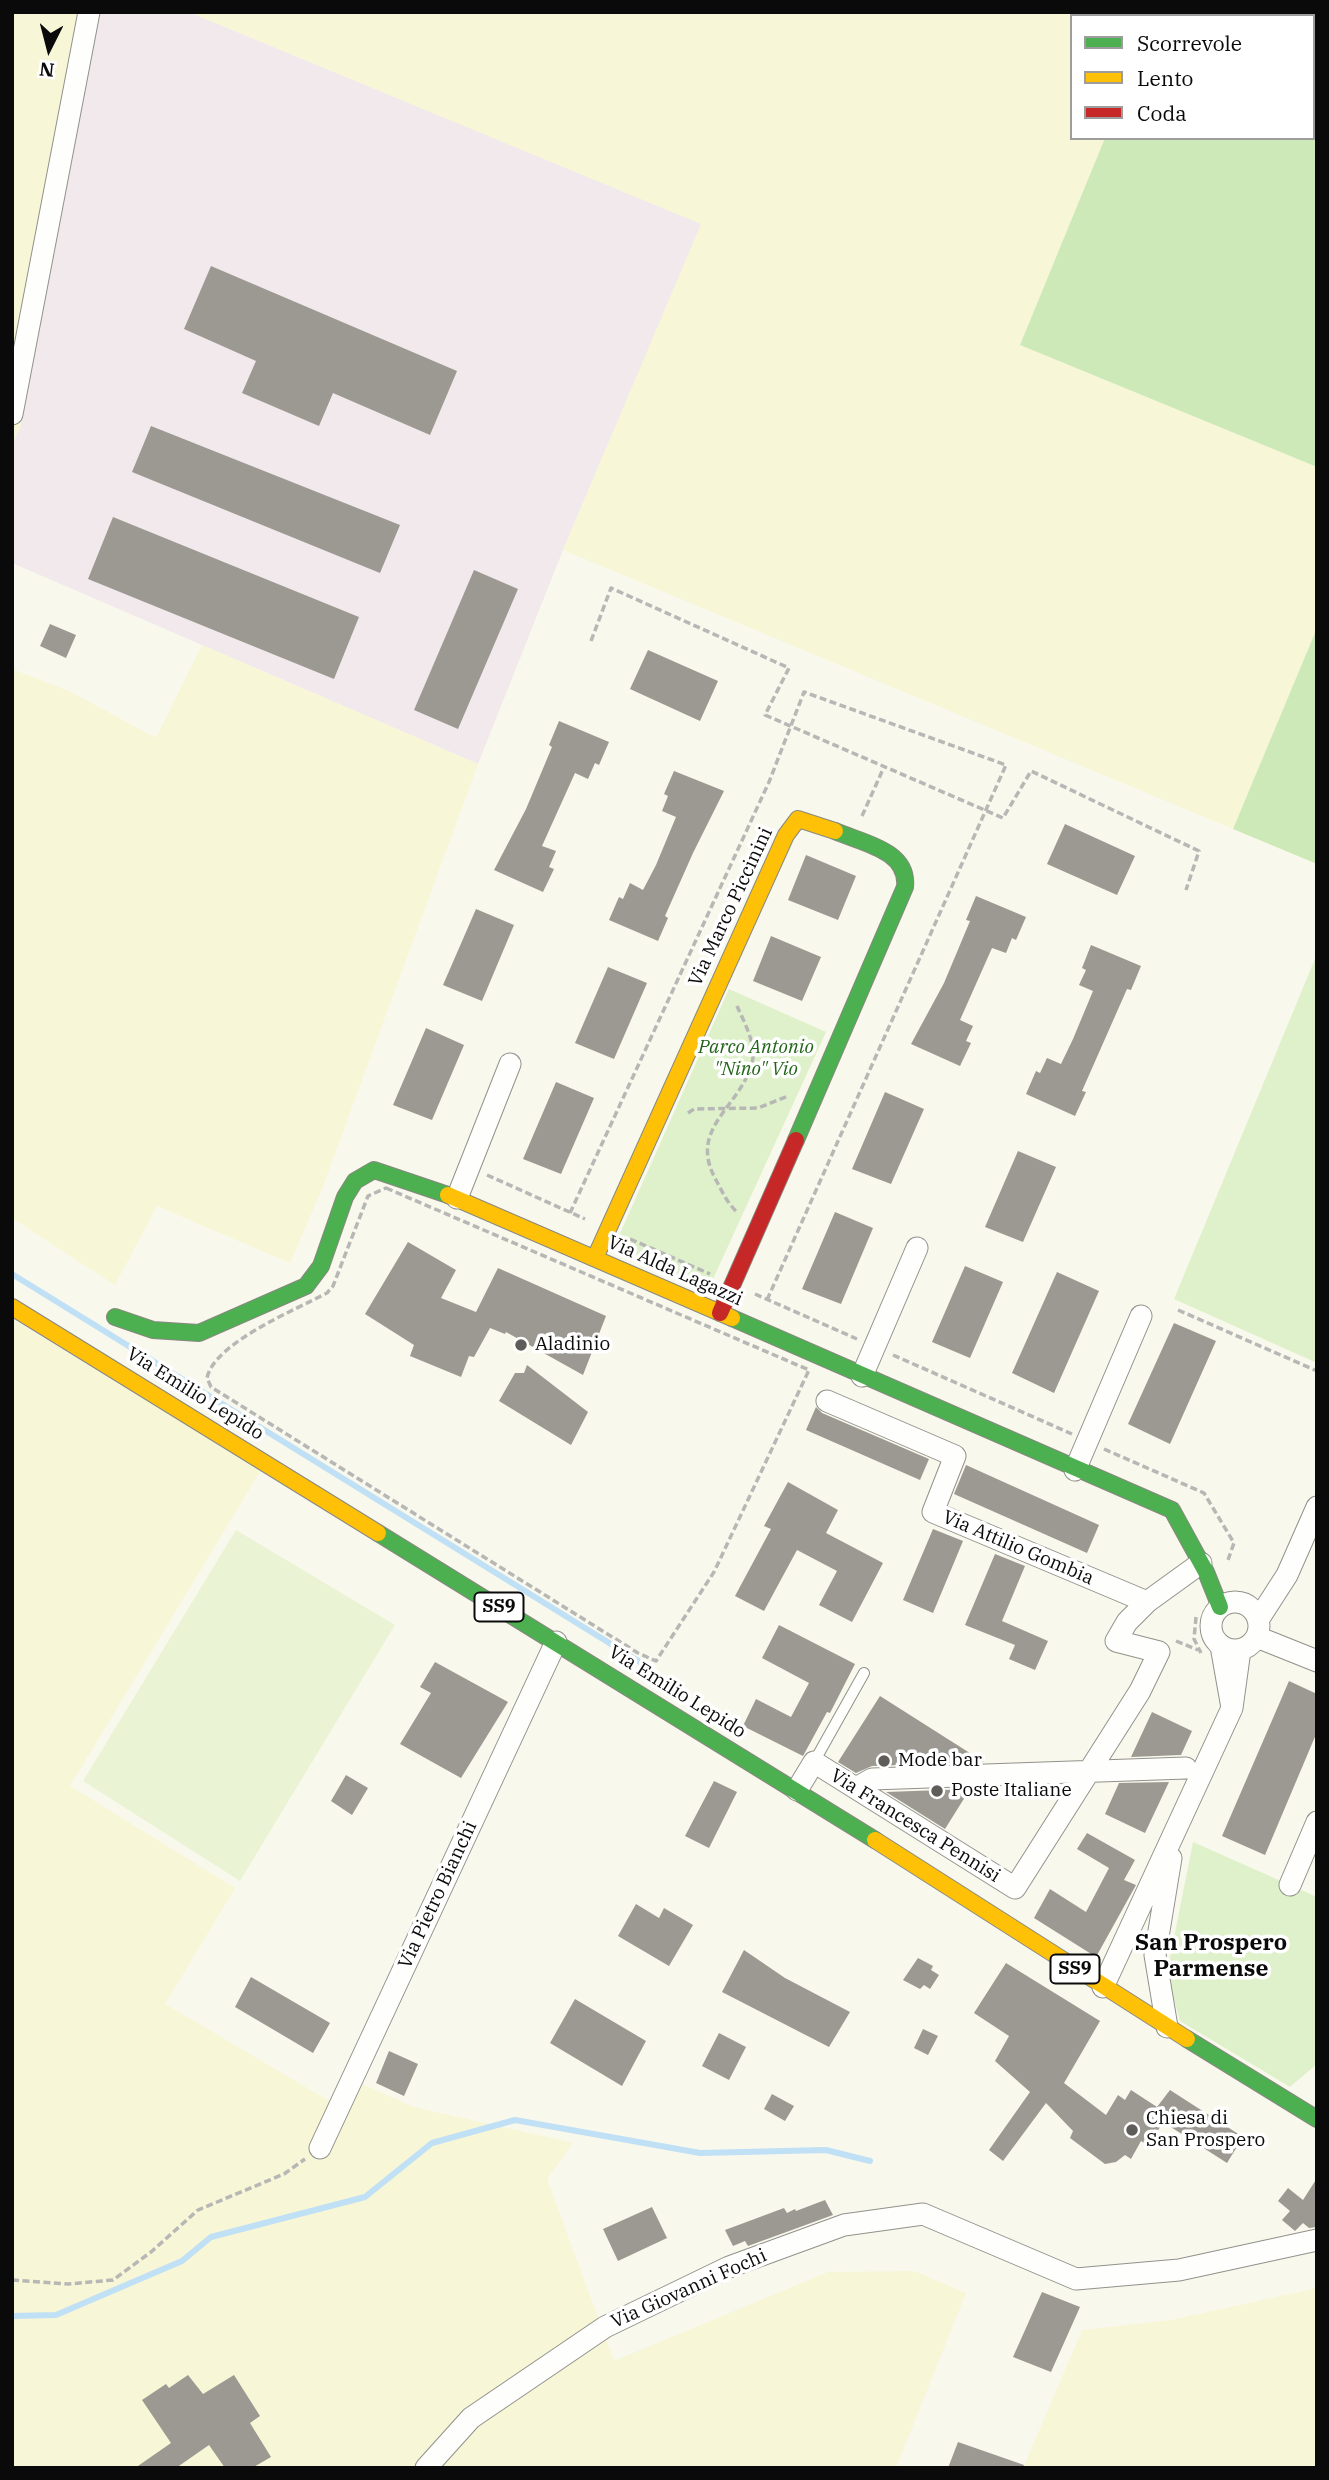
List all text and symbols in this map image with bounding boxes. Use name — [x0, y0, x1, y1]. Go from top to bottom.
north arrow — [14, 14, 84, 84]
legend — [1070, 14, 1315, 140]
text: Scorrevole — [1137, 29, 1242, 57]
text: N — [38, 57, 56, 83]
text: Lento — [1137, 64, 1193, 92]
text: Coda — [1137, 99, 1187, 127]
street label: Via Marco Piccinini — [684, 824, 778, 990]
park label: Parco Antonio "Nino" Vio — [698, 1037, 814, 1081]
street label: Via Alda Lagazzi — [604, 1231, 746, 1311]
place label: Aladinio — [535, 1334, 610, 1356]
marker: Aladinio — [513, 1337, 529, 1353]
street label: Via Emilio Lepido — [122, 1343, 268, 1445]
street label: Via Attilio Gombia — [939, 1506, 1097, 1590]
road number: SS9 — [475, 1592, 524, 1622]
street label: Via Emilio Lepido — [604, 1641, 750, 1743]
place label: Mode bar — [898, 1750, 982, 1772]
marker: Mode bar — [876, 1753, 892, 1769]
street label: Via Francesca Pennisi — [826, 1764, 1004, 1888]
place label: Poste Italiane — [951, 1780, 1072, 1802]
marker: Poste Italiane — [929, 1783, 945, 1799]
street label: Via Pietro Bianchi — [394, 1818, 482, 1972]
district label: San Prospero Parmense — [1135, 1929, 1287, 1983]
road number: SS9 — [1050, 1954, 1100, 1983]
place label: Chiesa di San Prospero — [1146, 2108, 1265, 2152]
marker: Chiesa di San Prospero — [1124, 2122, 1140, 2138]
street label: Via Giovanni Fochi — [608, 2244, 770, 2334]

